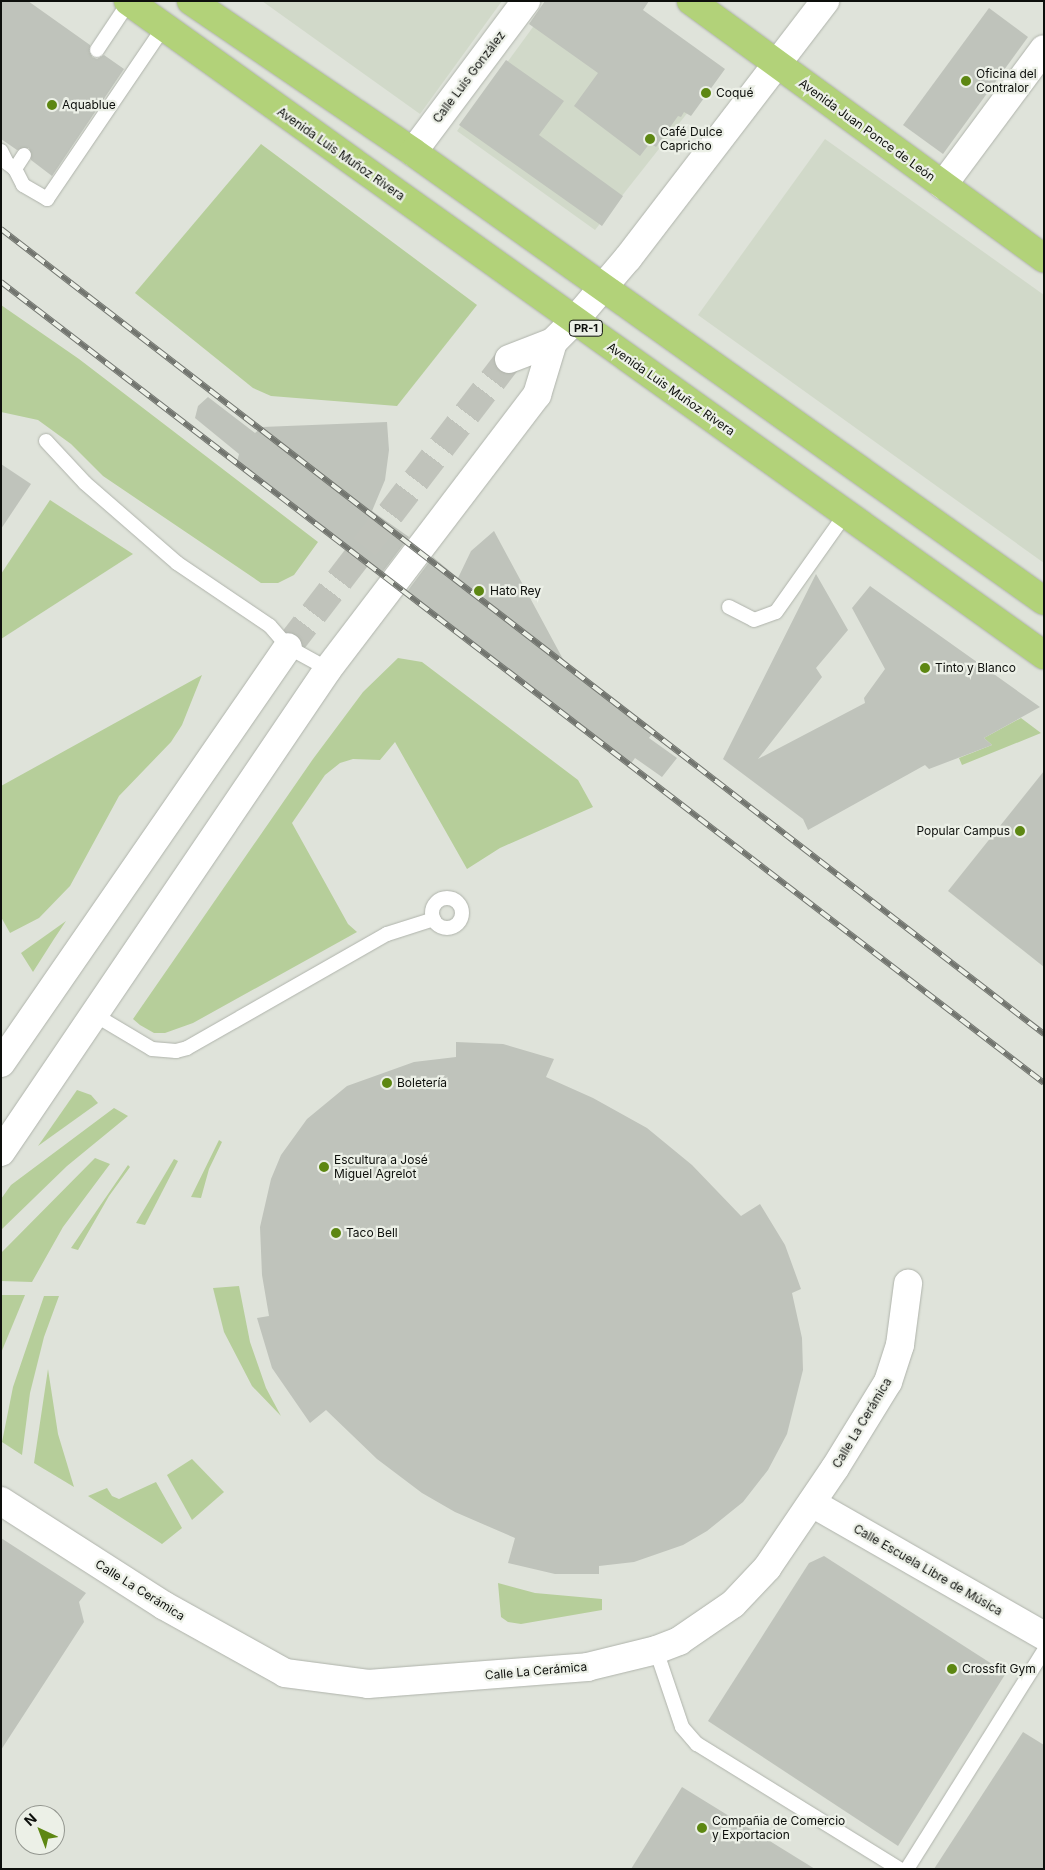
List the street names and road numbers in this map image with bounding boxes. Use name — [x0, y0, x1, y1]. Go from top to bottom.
street label: Calle Luis González — [430, 28, 508, 126]
street label: Avenida Juan Ponce de León — [796, 76, 938, 184]
street label: Avenida Luis Muñoz Rivera — [274, 104, 408, 204]
road number: PR-1 — [568, 319, 604, 336]
street label: Avenida Luis Muñoz Rivera — [604, 339, 738, 439]
street label: Calle La Cerámica — [829, 1375, 895, 1471]
street label: Calle Escuela Libre de Música — [851, 1521, 1005, 1619]
street label: Calle La Cerámica — [93, 1557, 187, 1623]
street label: Calle La Cerámica — [484, 1659, 588, 1683]

